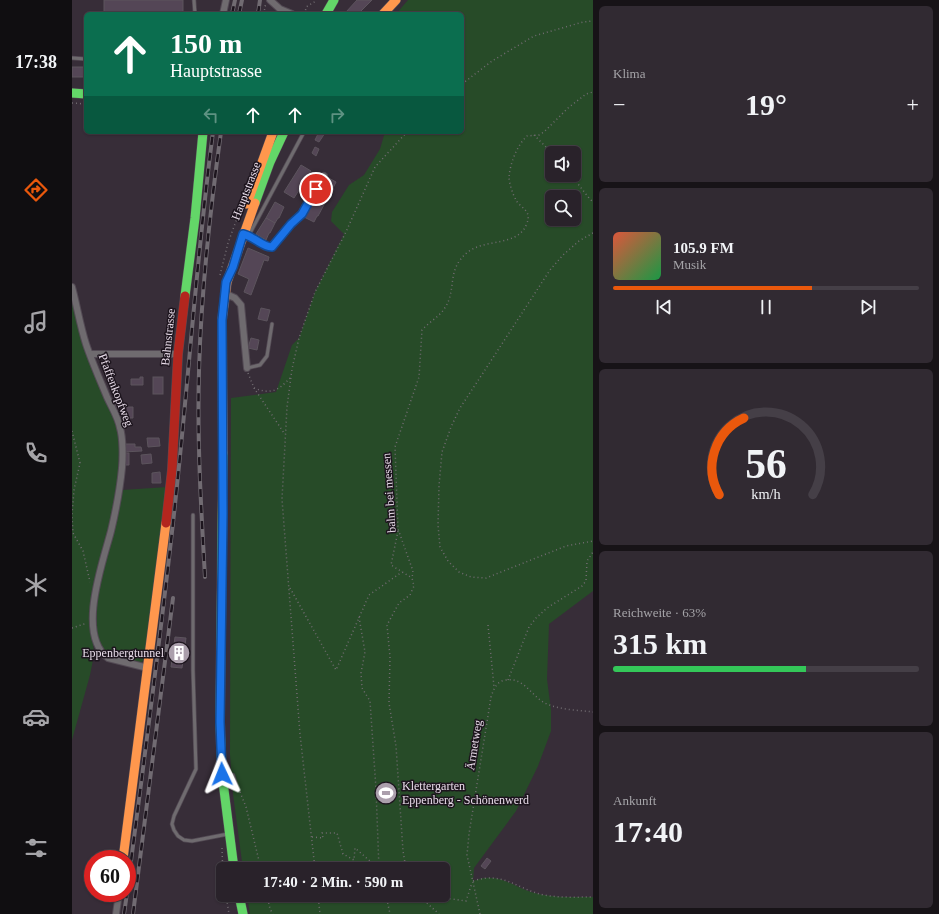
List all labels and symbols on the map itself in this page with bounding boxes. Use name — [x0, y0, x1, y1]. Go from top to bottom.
street label: Hauptstrasse — [228, 160, 264, 222]
pin — [299, 172, 333, 206]
street label: Bahnstrasse — [158, 308, 178, 366]
street label: Pfaffenkopfweg — [96, 352, 136, 428]
street label: balm bei messen — [379, 453, 399, 533]
building icon: Eppenbergtunnel — [166, 640, 192, 666]
place label: Eppenbergtunnel — [82, 646, 165, 660]
street label: Ärmetweg — [463, 719, 485, 771]
position arrow — [201, 753, 243, 795]
place label: Klettergarten Eppenberg - Schönenwerd — [402, 779, 529, 807]
sports icon: Klettergarten Eppenberg - Schönenwerd — [373, 780, 399, 806]
speed limit sign: 60 — [84, 850, 136, 902]

